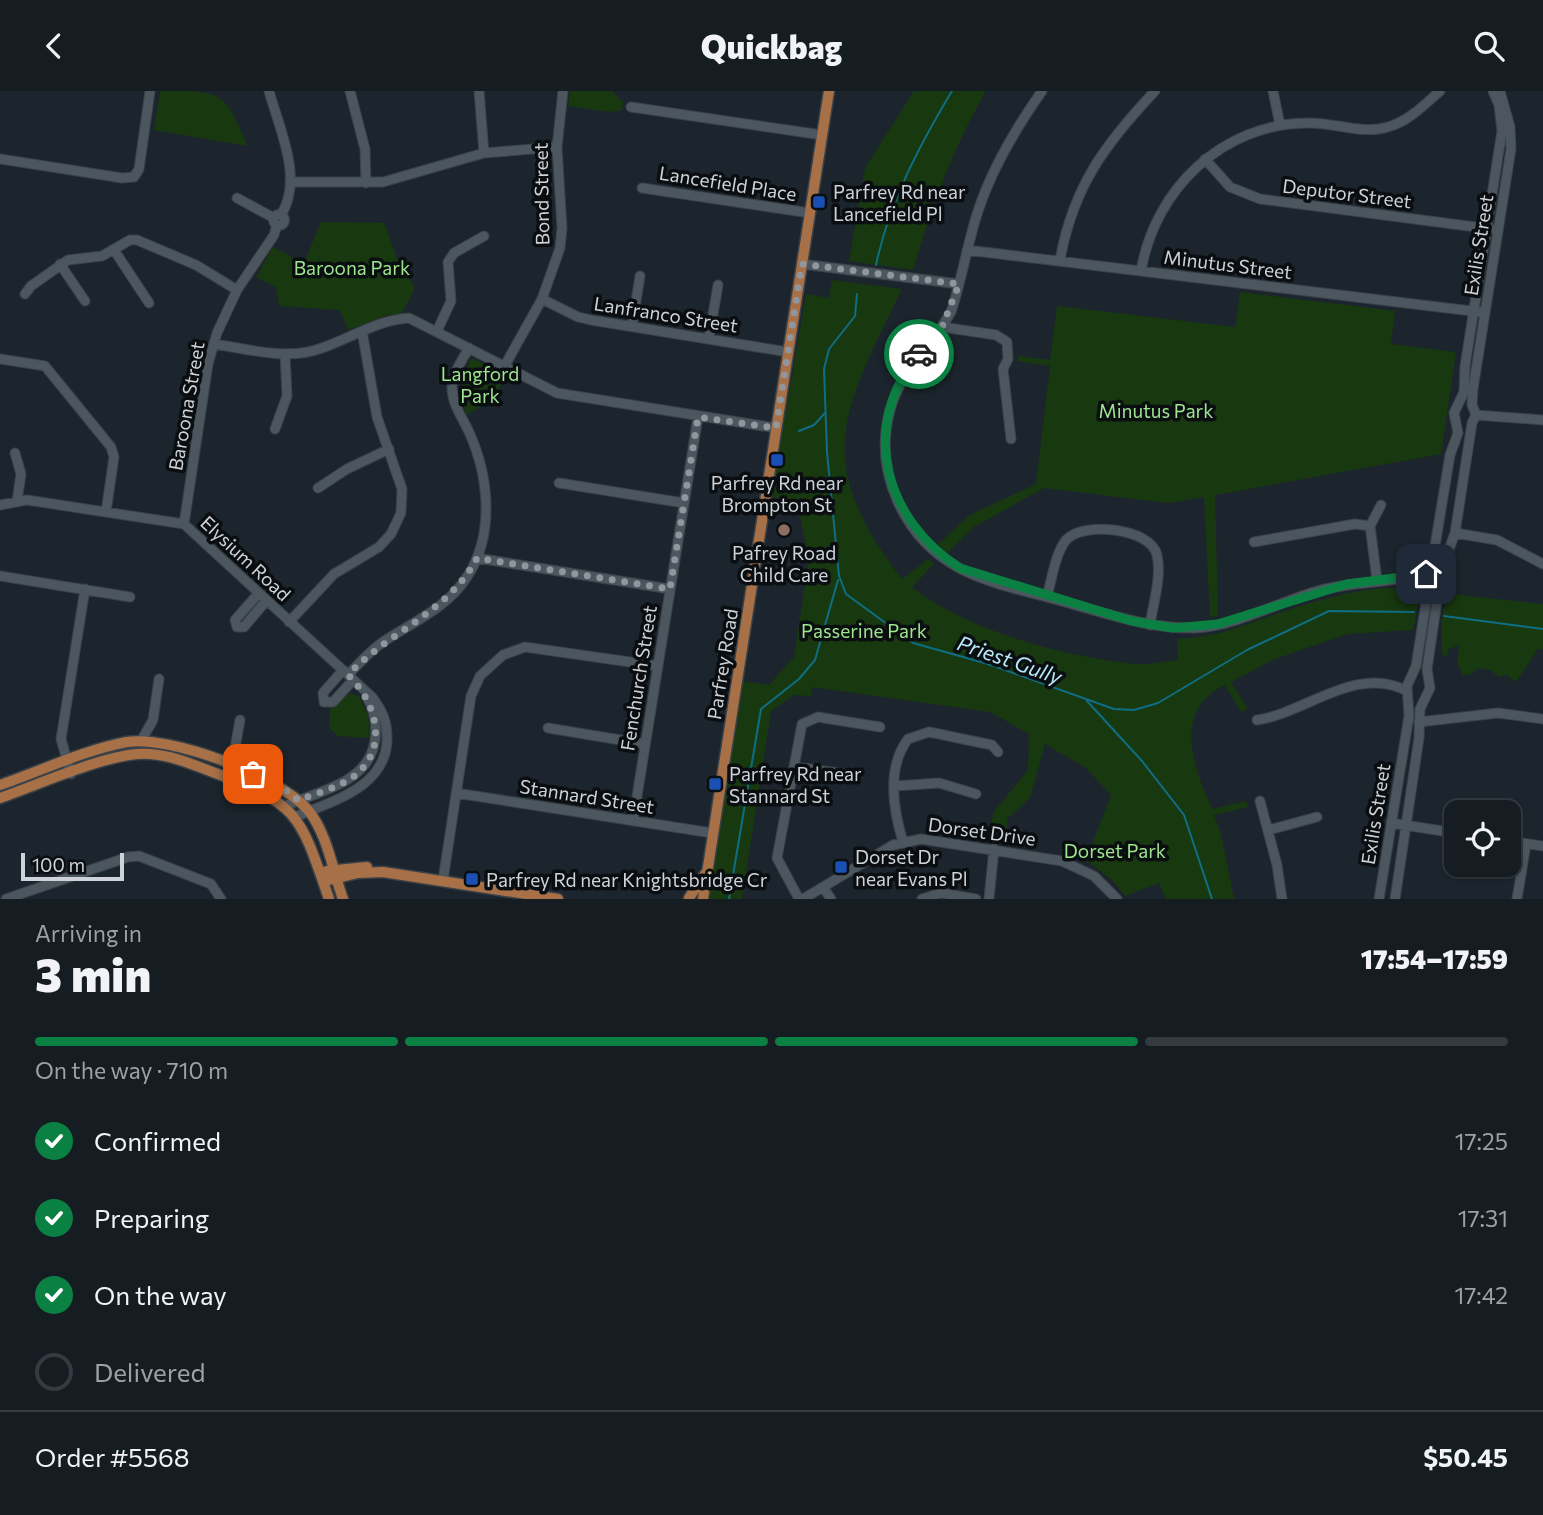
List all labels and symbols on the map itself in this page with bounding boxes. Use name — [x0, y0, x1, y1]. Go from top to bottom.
street label: Bond Street — [529, 142, 553, 246]
street label: Lancefield Place — [658, 161, 798, 205]
street label: Deputor Street — [1281, 174, 1413, 212]
place label: Parfrey Rd near Lancefield Pl — [833, 180, 966, 225]
street label: Exilis Street — [1459, 193, 1497, 297]
marker: Parfrey Rd near Lancefield Pl — [811, 194, 827, 210]
street label: Minutus Street — [1163, 245, 1294, 283]
park label: Baroona Park — [294, 256, 410, 279]
street label: Lanfranco Street — [592, 291, 740, 337]
courier — [884, 319, 954, 389]
street label: Baroona Street — [163, 340, 209, 472]
park label: Langford Park — [441, 362, 519, 407]
park label: Minutus Park — [1098, 399, 1214, 422]
marker: Parfrey Rd near Brompton St — [769, 452, 785, 468]
place label: Parfrey Rd near Brompton St — [711, 471, 844, 516]
street label: Elysium Road — [196, 511, 296, 605]
marker: Pafrey Road Child Care — [776, 522, 792, 538]
place label: Pafrey Road Child Care — [732, 541, 836, 586]
pin — [1396, 544, 1456, 604]
street label: Fenchurch Street — [615, 603, 661, 752]
street label: Parfrey Road — [702, 607, 742, 721]
park label: Passerine Park — [801, 619, 927, 642]
water label: Priest Gully — [954, 629, 1067, 689]
pin — [223, 744, 283, 804]
place label: Parfrey Rd near Stannard St — [729, 762, 862, 807]
street label: Exilis Street — [1356, 762, 1394, 866]
street label: Stannard Street — [518, 774, 656, 818]
marker: Parfrey Rd near Stannard St — [707, 776, 723, 792]
street label: Dorset Drive — [927, 812, 1037, 850]
park label: Dorset Park — [1064, 839, 1166, 862]
place label: Dorset Dr near Evans Pl — [855, 845, 967, 890]
scale bar — [21, 850, 124, 882]
marker: Dorset Dr near Evans Pl — [833, 859, 849, 875]
place label: Parfrey Rd near Knightsbridge Cr — [486, 868, 768, 891]
marker: Parfrey Rd near Knightsbridge Cr — [464, 871, 480, 887]

